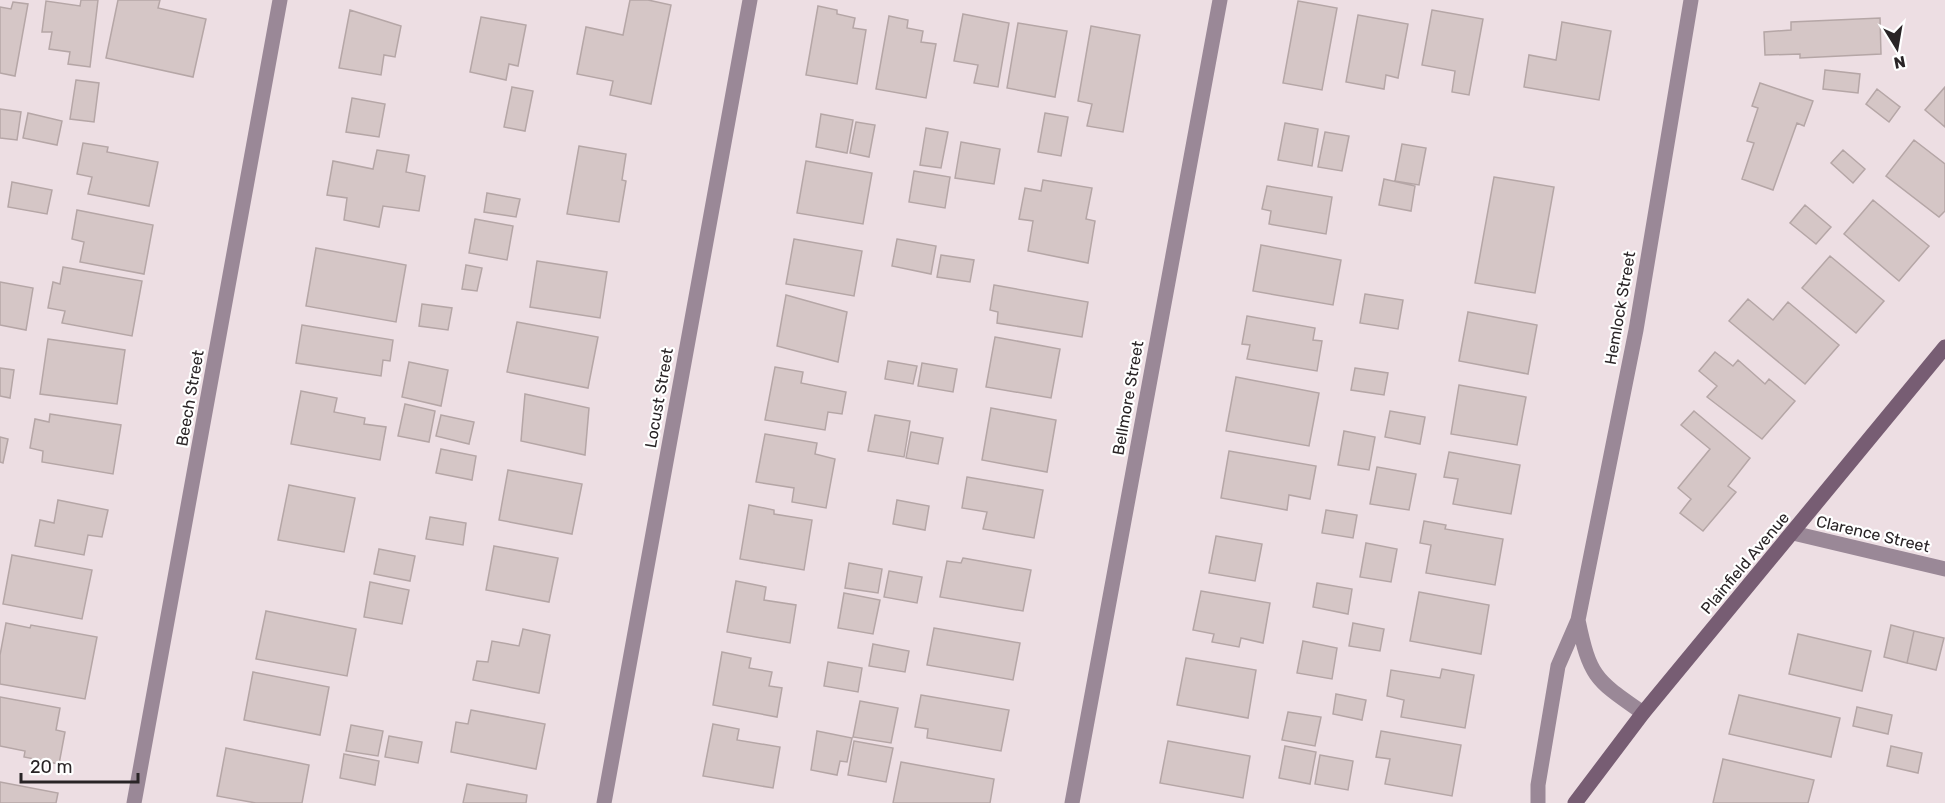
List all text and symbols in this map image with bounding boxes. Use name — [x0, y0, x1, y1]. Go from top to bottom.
north arrow — [1867, 18, 1927, 78]
text: N — [1892, 52, 1907, 73]
street label: Hemlock Street — [1601, 250, 1639, 366]
street label: Bellmore Street — [1109, 339, 1147, 457]
street label: Locust Street — [641, 347, 677, 449]
street label: Beech Street — [172, 348, 208, 448]
street label: Plainfield Avenue — [1697, 508, 1793, 618]
street label: Clarence Street — [1814, 512, 1932, 556]
scale bar — [21, 746, 138, 784]
text: 20 m — [30, 756, 72, 778]

